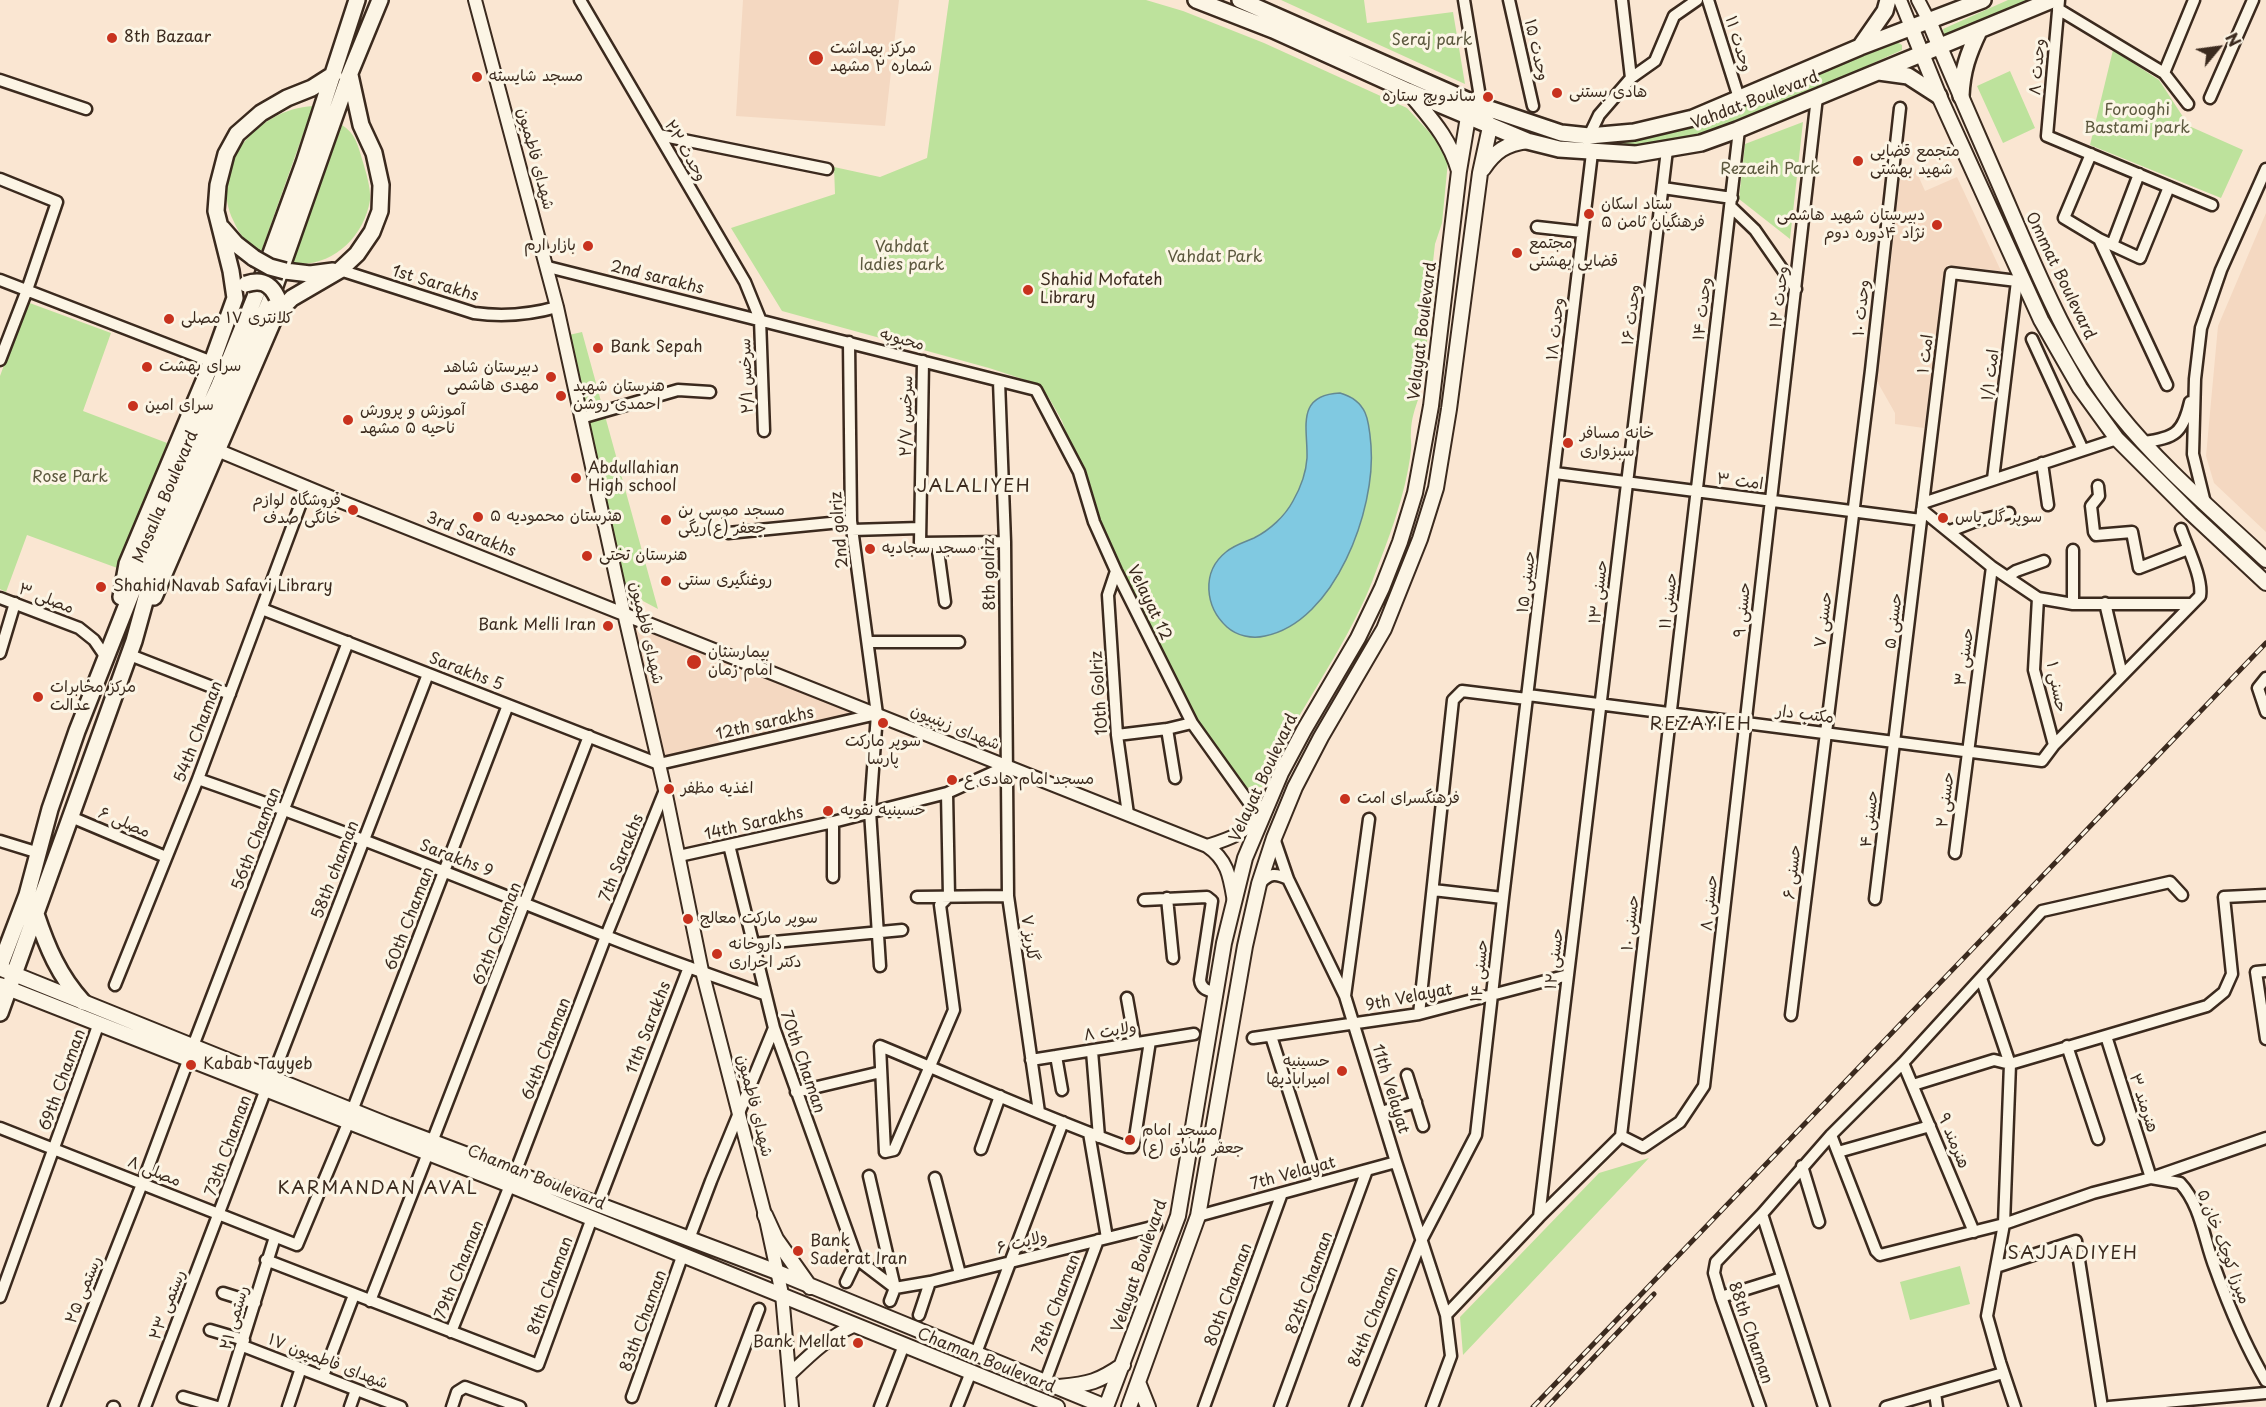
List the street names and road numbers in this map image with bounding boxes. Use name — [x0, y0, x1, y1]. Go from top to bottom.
street label: وحدت ۱۱ — [1720, 14, 1756, 74]
street label: وحدت ۱۵ — [1520, 17, 1552, 83]
street label: وحدت ۸ — [2026, 38, 2050, 96]
street label: Vahdat Boulevard — [1688, 68, 1822, 134]
street label: شهدای فاطمیون — [512, 106, 558, 212]
street label: وحدت ۲۲ — [660, 117, 710, 185]
street label: Ommat Boulevard — [2021, 209, 2099, 343]
street label: 2nd sarakhs — [608, 257, 706, 299]
street label: Velayat Boulevard — [1405, 261, 1441, 401]
street label: 1st Sarakhs — [390, 262, 480, 306]
street label: وحدت ۱۲ — [1767, 265, 1793, 329]
street label: وحدت ۱۴ — [1690, 276, 1716, 342]
street label: وحدت ۱۰ — [1849, 279, 1875, 337]
street label: وحدت ۱۶ — [1619, 283, 1645, 347]
street label: وحدت ۱۸ — [1543, 297, 1569, 361]
street label: محبوبه — [878, 325, 926, 355]
street label: امت ۱ — [1914, 333, 1938, 375]
street label: سرخس ۲/۱ — [736, 338, 758, 414]
street label: امت ۱/۱ — [1978, 348, 2004, 402]
street label: سرخس ۲/۷ — [897, 375, 917, 457]
street label: Mosalla Boulevard — [129, 428, 203, 566]
street label: امت ۳ — [1716, 470, 1764, 494]
street label: 2nd golriz — [827, 491, 853, 569]
street label: 3rd Sarakhs — [423, 508, 519, 562]
street label: 8th golriz — [980, 537, 1000, 611]
street label: حسنی ۱۵ — [1514, 550, 1540, 614]
street label: حسنی ۱۳ — [1586, 559, 1612, 625]
street label: Velayat 12 — [1123, 562, 1175, 644]
street label: حسنی ۱۱ — [1656, 572, 1682, 630]
street label: مصلی ۳ — [16, 580, 76, 618]
street label: شهدای فاطمیون — [625, 580, 667, 686]
street label: حسنی ۹ — [1731, 581, 1755, 639]
street label: حسنی ۷ — [1811, 591, 1837, 649]
street label: حسنی ۵ — [1881, 592, 1907, 650]
street label: حسنی ۳ — [1951, 627, 1979, 687]
street label: Sarakhs 5 — [426, 649, 506, 695]
street label: 10th Golriz — [1087, 650, 1113, 736]
street label: حسنی ۱ — [2042, 660, 2070, 714]
street label: 54th Chaman — [171, 678, 227, 786]
street label: شهدای زینبیون — [907, 701, 1003, 755]
street label: مکتب دار — [1775, 702, 1835, 728]
street label: 12th sarakhs — [714, 703, 816, 745]
street label: Velayat Boulevard — [1226, 711, 1302, 845]
street label: حسنی ۲ — [1933, 771, 1959, 829]
street label: 56th Chaman — [229, 785, 285, 893]
street label: حسنی ۴ — [1857, 789, 1883, 849]
street label: 14th Sarakhs — [703, 803, 805, 845]
street label: مصلی ۶ — [95, 804, 153, 842]
street label: 7th Sarakhs — [596, 811, 648, 905]
street label: 58th chaman — [308, 818, 364, 922]
street label: Sarakhs 9 — [417, 836, 495, 882]
street label: حسنی ۶ — [1780, 844, 1806, 900]
street label: 60th Chaman — [381, 864, 439, 974]
street label: حسنی ۸ — [1698, 874, 1722, 932]
street label: 62th Chaman — [470, 880, 526, 988]
street label: حسنی ۱۰ — [1618, 894, 1644, 952]
street label: گلریز ۷ — [1016, 914, 1042, 962]
street label: حسنی ۱۲ — [1542, 927, 1568, 991]
street label: حسنی ۱۴ — [1467, 939, 1493, 1003]
street label: 11th Sarakhs — [623, 979, 675, 1077]
street label: 9th Velayat — [1364, 980, 1454, 1016]
street label: 64th Chaman — [519, 995, 575, 1103]
street label: 70th Chaman — [775, 1008, 829, 1116]
street label: ولایت ۸ — [1082, 1018, 1138, 1046]
street label: 69th Chaman — [36, 1027, 90, 1133]
street label: 11th Velayat — [1367, 1042, 1413, 1136]
street label: شهدای فاطمیون — [732, 1053, 776, 1159]
street label: هنرمند ۳ — [2124, 1071, 2162, 1135]
street label: 73th Chaman — [202, 1093, 256, 1199]
street label: هنرمند ۹ — [1933, 1111, 1973, 1171]
street label: Chaman Boulevard — [464, 1142, 608, 1214]
street label: مصلی ۸ — [124, 1153, 184, 1191]
street label: 7th Velayat — [1248, 1153, 1338, 1195]
street label: میرزا کوچک خان ۵ — [2192, 1187, 2254, 1307]
street label: Velayat Boulevard — [1108, 1197, 1172, 1335]
street label: 79th Chaman — [431, 1218, 489, 1322]
street label: ولایت ۶ — [995, 1227, 1049, 1259]
street label: 82th Chaman — [1283, 1229, 1337, 1337]
street label: 81th Chaman — [524, 1234, 578, 1338]
street label: 80th Chaman — [1201, 1241, 1257, 1349]
street label: 78th Chaman — [1029, 1252, 1085, 1358]
street label: رستمی ۲۵ — [62, 1253, 106, 1327]
street label: 84th Chaman — [1345, 1264, 1403, 1370]
street label: رستمی ۲۳ — [146, 1267, 190, 1343]
street label: 83th Chaman — [617, 1268, 671, 1374]
street label: 88th Chaman — [1724, 1279, 1776, 1387]
street label: رستمی ۲۱ — [217, 1284, 253, 1352]
street label: Chaman Boulevard — [914, 1325, 1058, 1397]
street label: شهدای فاطمیون ۱۷ — [265, 1330, 391, 1394]

